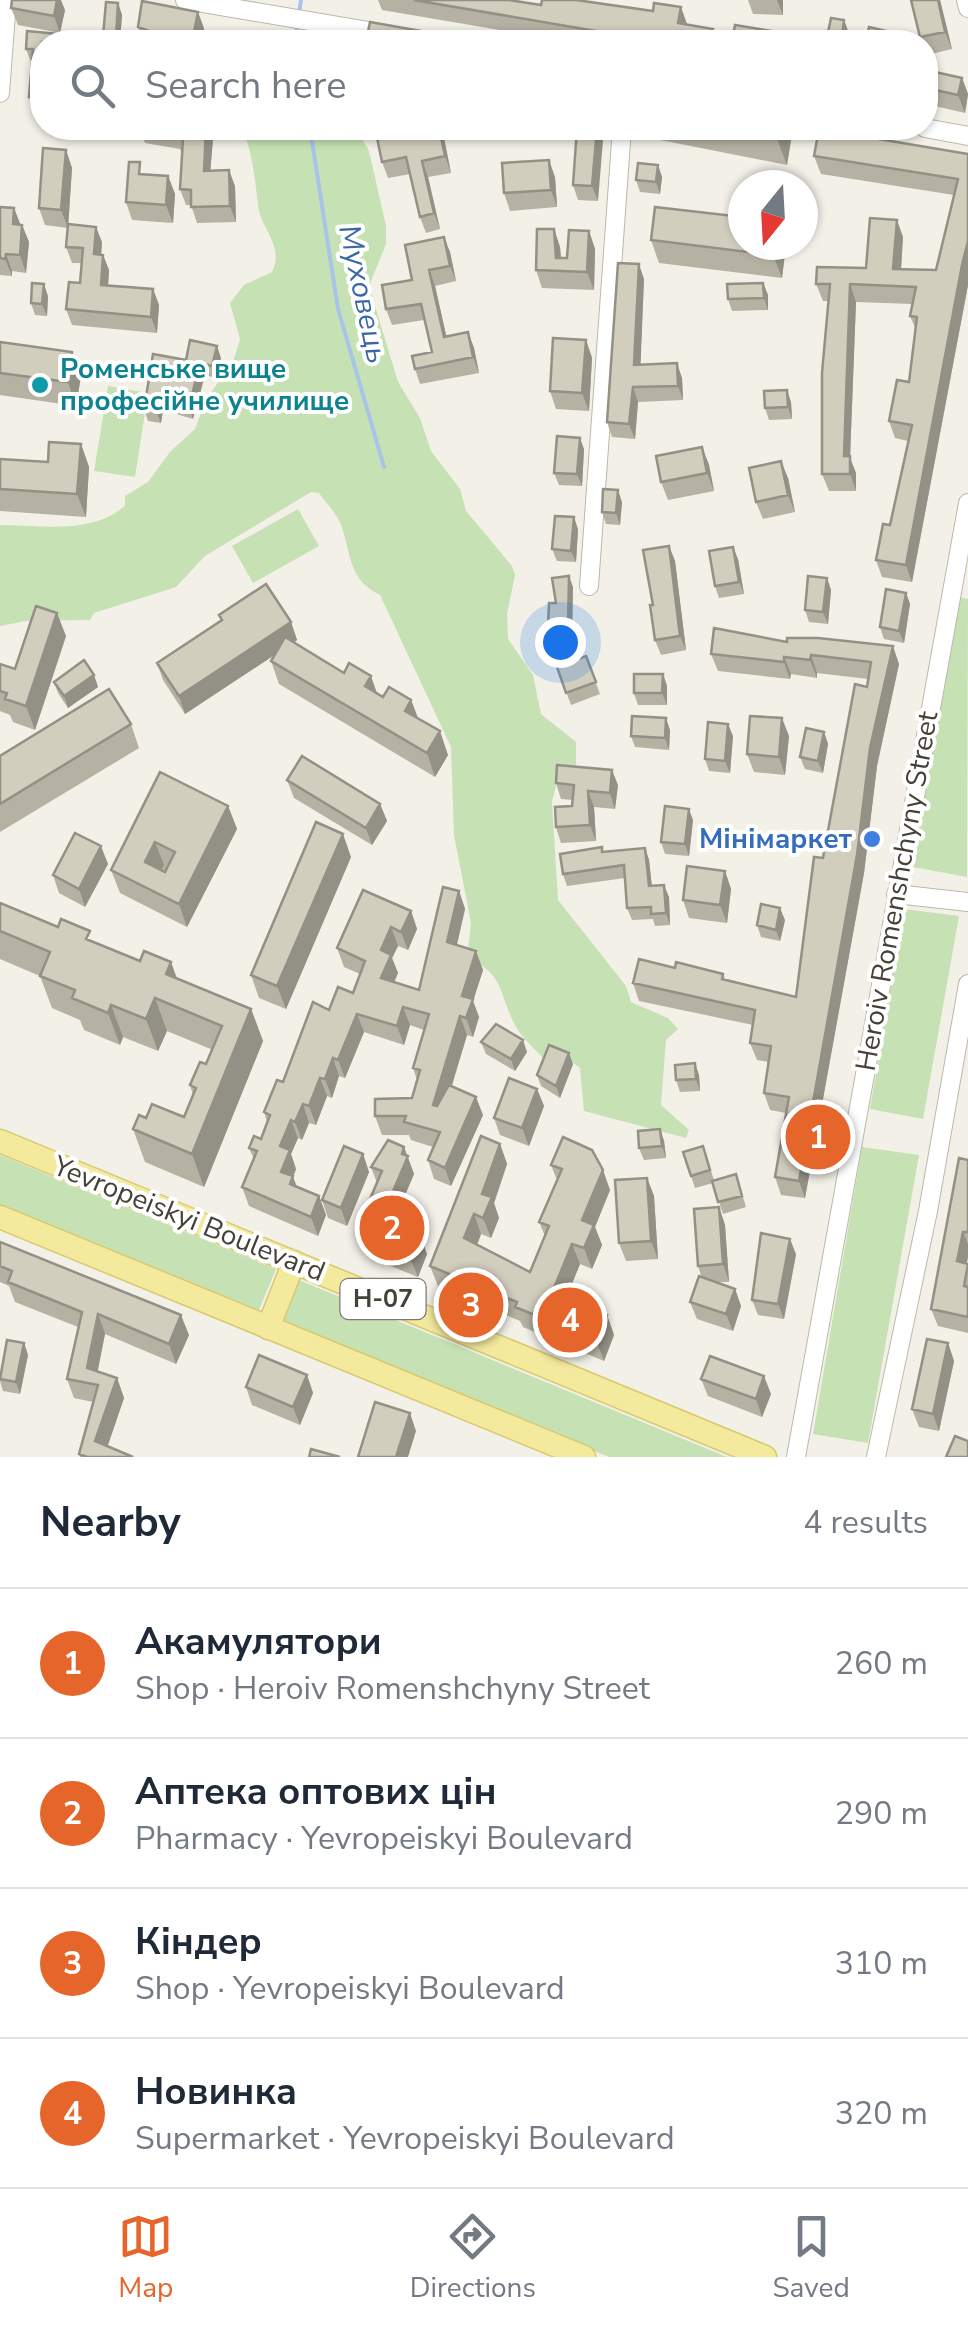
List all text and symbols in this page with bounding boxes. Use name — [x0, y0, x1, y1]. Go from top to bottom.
search box — [30, 30, 938, 140]
icon: search — [65, 58, 120, 113]
text: Search here — [145, 60, 346, 111]
north arrow — [728, 170, 818, 260]
water label: Муховець — [328, 221, 398, 367]
place label: Роменське вище професійне училище — [60, 350, 349, 420]
marker: Роменське вище професійне училище — [29, 374, 51, 396]
your location — [535, 617, 586, 668]
street label: Heroiv Romenshchyny Street — [847, 708, 947, 1074]
place label: Мінімаркет — [699, 820, 853, 858]
marker: Мінімаркет — [861, 828, 883, 850]
pin: 1 — [786, 1100, 850, 1174]
street label: Yevropeiskyi Boulevard — [46, 1147, 331, 1291]
pin: 2 — [360, 1190, 424, 1266]
pin: 3 — [438, 1268, 504, 1342]
road number: Н-07 — [340, 1279, 426, 1319]
pin: 4 — [538, 1282, 602, 1358]
text: Nearby — [40, 1494, 181, 1551]
text: 4 results — [803, 1501, 928, 1544]
text: Акамулятори — [135, 1616, 382, 1667]
text: 1 — [63, 1642, 82, 1685]
text: 260 m — [835, 1642, 928, 1685]
text: Shop · Heroiv Romenshchyny Street — [135, 1667, 650, 1710]
text: Аптека оптових цін — [135, 1766, 497, 1817]
text: 2 — [63, 1792, 82, 1835]
text: 290 m — [835, 1792, 928, 1835]
text: Pharmacy · Yevropeiskyi Boulevard — [135, 1817, 633, 1860]
text: Кіндер — [135, 1916, 262, 1967]
text: 3 — [63, 1942, 82, 1985]
text: 310 m — [835, 1942, 928, 1985]
text: Shop · Yevropeiskyi Boulevard — [135, 1967, 565, 2010]
text: Новинка — [135, 2066, 297, 2117]
text: 4 — [63, 2092, 82, 2135]
text: 320 m — [835, 2092, 928, 2135]
text: Supermarket · Yevropeiskyi Boulevard — [135, 2117, 675, 2160]
tab: Map — [118, 2209, 173, 2307]
tab: Directions — [410, 2209, 536, 2307]
tab: Saved — [772, 2209, 850, 2307]

